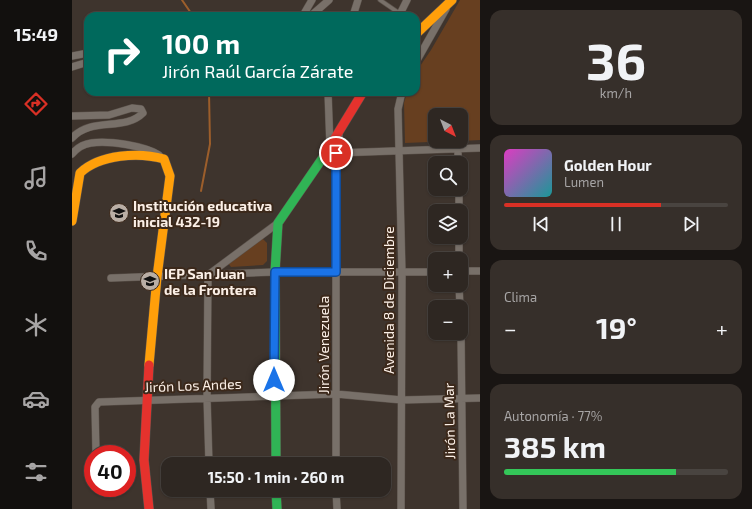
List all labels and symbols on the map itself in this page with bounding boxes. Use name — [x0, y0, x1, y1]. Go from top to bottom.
north arrow — [428, 108, 468, 148]
pin — [319, 136, 353, 170]
place label: Institución educativa inicial 432-19 — [133, 197, 272, 230]
school or university icon: Institución educativa inicial 432-19 — [108, 202, 130, 224]
street label: Avenida 8 de Diciembre — [380, 226, 397, 374]
place label: IEP San Juan de la Frontera — [164, 265, 257, 298]
school or university icon: IEP San Juan de la Frontera — [139, 270, 161, 292]
street label: Jirón Venezuela — [315, 296, 332, 394]
position arrow — [253, 359, 295, 401]
street label: Jirón Los Andes — [144, 375, 242, 395]
street label: Jirón La Mar — [440, 382, 458, 459]
speed limit sign: 40 — [84, 445, 136, 497]

